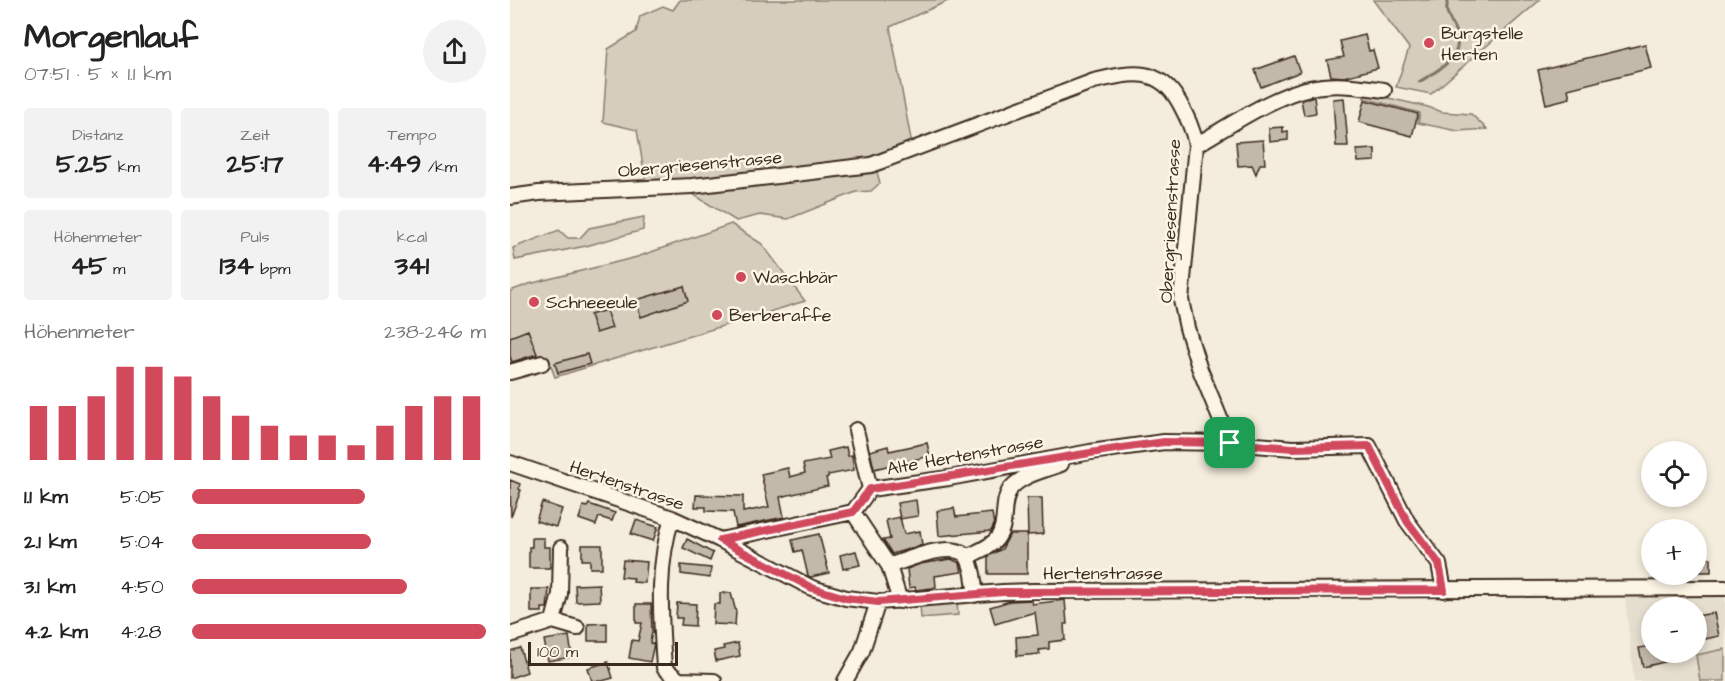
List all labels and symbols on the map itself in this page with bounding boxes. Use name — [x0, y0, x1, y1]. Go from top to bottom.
place label: Burgstelle Herten — [1441, 21, 1524, 67]
marker: Burgstelle Herten — [1422, 36, 1436, 50]
street label: Obergriesenstrasse — [1154, 138, 1188, 304]
street label: Obergriesenstrasse — [617, 145, 783, 185]
place label: Waschbär — [753, 265, 838, 290]
marker: Waschbär — [734, 270, 748, 284]
place label: Schneeeule — [546, 290, 638, 315]
marker: Schneeeule — [527, 295, 541, 309]
place label: Berberaffe — [729, 303, 832, 328]
marker: Berberaffe — [710, 308, 724, 322]
pin — [1204, 417, 1255, 468]
street label: Alte Hertenstrasse — [885, 429, 1045, 482]
street label: Hertenstrasse — [566, 454, 688, 517]
street label: Hertenstrasse — [1043, 561, 1163, 586]
scale bar — [528, 639, 678, 666]

